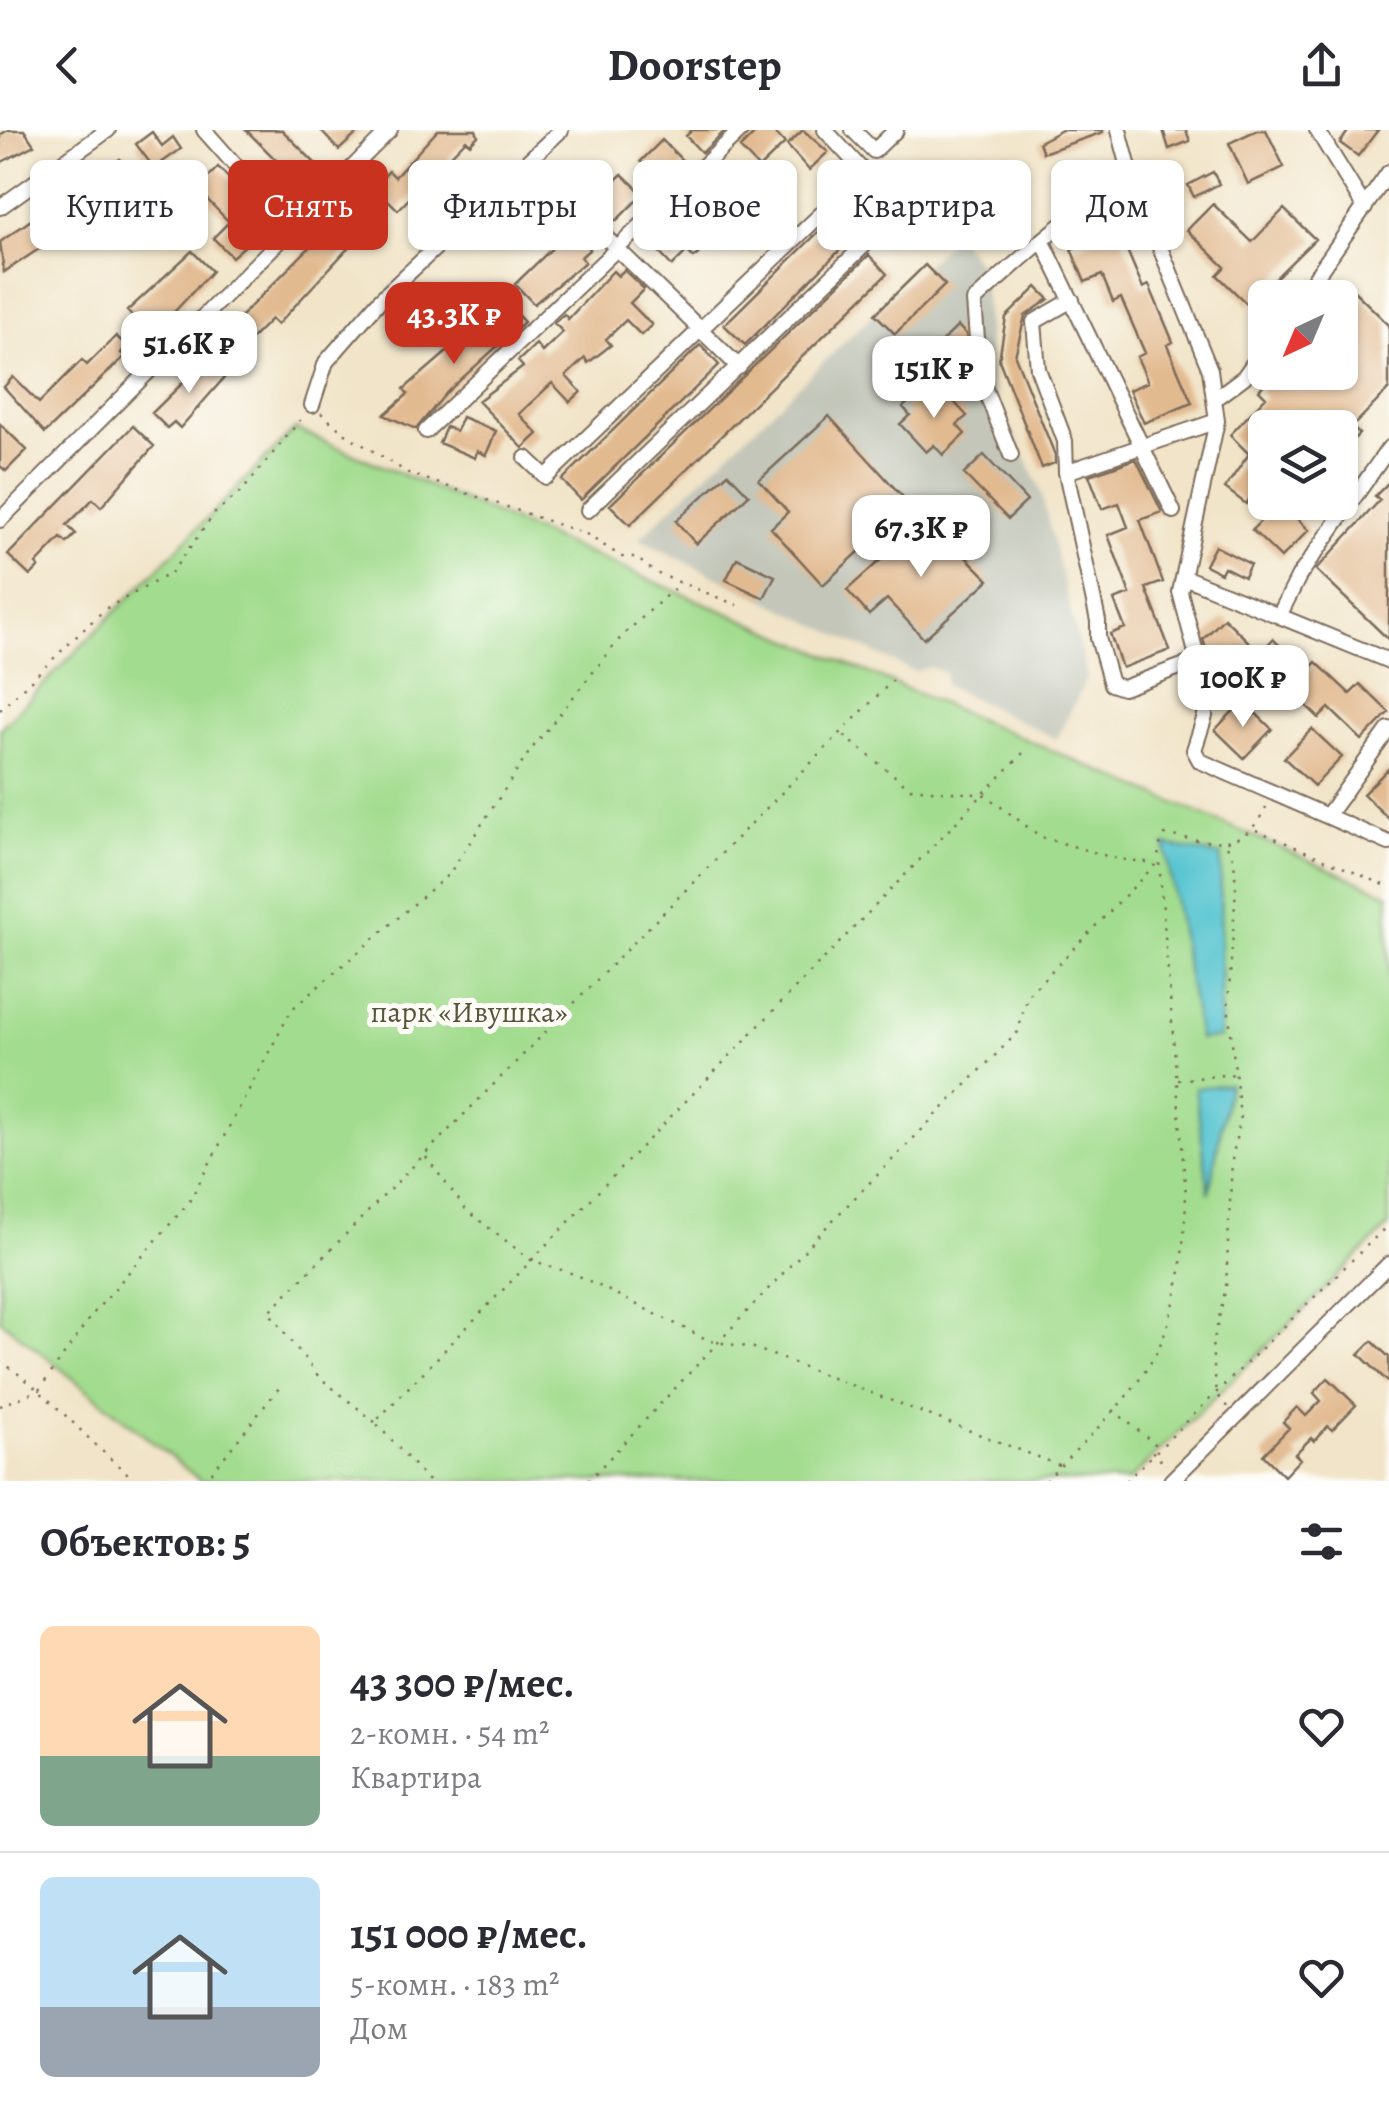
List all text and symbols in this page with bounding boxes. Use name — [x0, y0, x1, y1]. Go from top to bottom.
text: Doorstep — [607, 34, 782, 96]
icon: back — [40, 38, 95, 93]
icon: share — [1294, 38, 1349, 93]
chip: Купить — [30, 160, 208, 250]
chip: Снять — [228, 160, 388, 250]
chip: Фильтры — [408, 160, 613, 250]
chip: Новое — [633, 160, 797, 250]
chip: Квартира — [817, 160, 1031, 250]
chip: Дом — [1051, 160, 1184, 250]
north arrow — [1248, 280, 1358, 390]
map controls — [1248, 280, 1358, 520]
pin: 43.3K ₽ — [362, 282, 546, 367]
text: 43.3K ₽ — [407, 292, 501, 336]
pin: 51.6K ₽ — [97, 311, 281, 396]
text: 51.6K ₽ — [143, 321, 235, 365]
pin: 151K ₽ — [853, 336, 1015, 421]
text: 151K ₽ — [894, 346, 974, 390]
button: layers — [1248, 410, 1358, 520]
pin: 67.3K ₽ — [829, 495, 1013, 580]
text: 67.3K ₽ — [874, 505, 968, 549]
pin: 100K ₽ — [1162, 645, 1324, 730]
text: 100K ₽ — [1200, 655, 1286, 699]
park label: парк «Ивушка» — [370, 992, 568, 1032]
text: Объектов: 5 — [40, 1513, 251, 1570]
icon: filters — [1294, 1514, 1349, 1569]
text: 43 300 ₽/мес. — [350, 1654, 575, 1711]
icon: home — [120, 1666, 240, 1786]
icon: heart — [1294, 1699, 1349, 1754]
text: 2-комн. · 54 m² — [350, 1711, 549, 1755]
text: Квартира — [350, 1755, 482, 1799]
text: 151 000 ₽/мес. — [350, 1905, 588, 1962]
icon: home — [120, 1917, 240, 2037]
icon: heart — [1294, 1950, 1349, 2005]
text: 5-комн. · 183 m² — [350, 1962, 560, 2006]
text: Дом — [350, 2006, 408, 2050]

